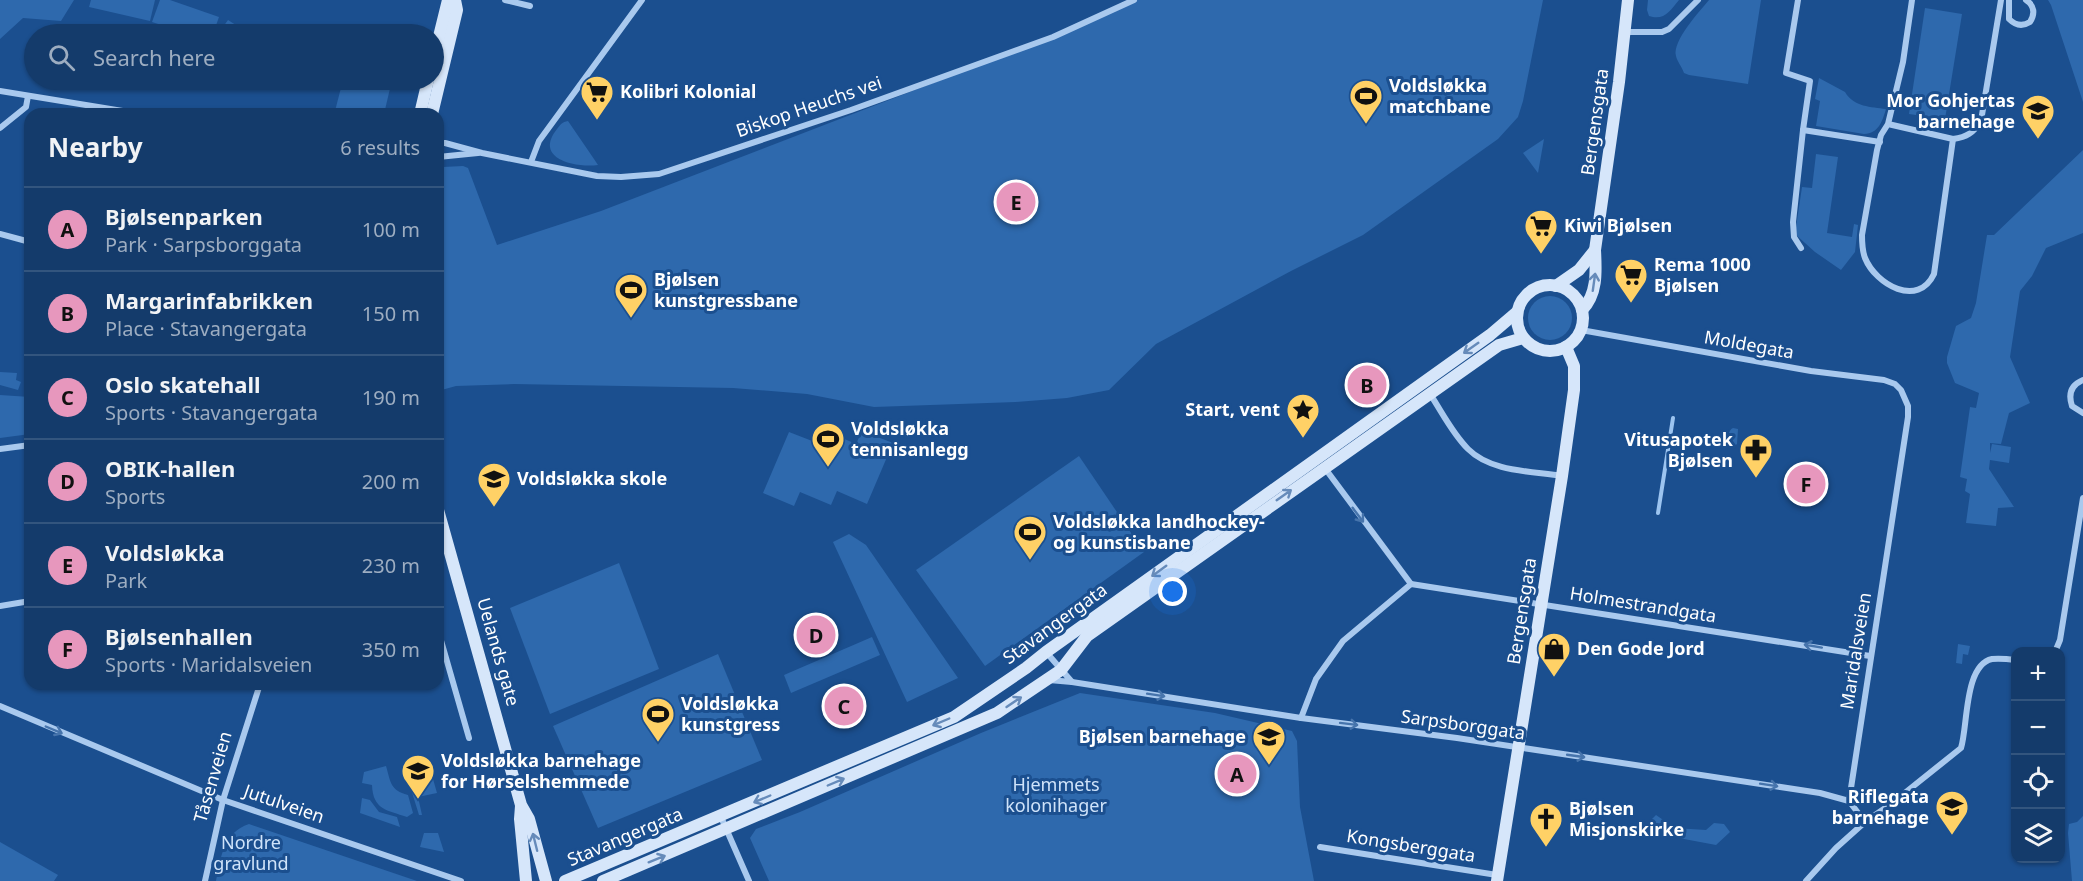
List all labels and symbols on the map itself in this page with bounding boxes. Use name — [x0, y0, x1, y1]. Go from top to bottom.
street label: Bergensgata — [1575, 67, 1613, 177]
street label: Biskop Heuchs vei — [733, 70, 885, 142]
place label: Voldsløkka matchbane — [1389, 73, 1491, 118]
supermarket icon: Kolibri Kolonial — [579, 74, 615, 121]
sports icon: Voldsløkka matchbane — [1348, 78, 1384, 125]
place label: Kolibri Kolonial — [620, 79, 756, 103]
place label: Mor Gohjertas barnehage — [1886, 88, 2015, 133]
school or university icon: Mor Gohjertas barnehage — [2020, 93, 2056, 140]
pin: E — [996, 180, 1036, 224]
supermarket icon: Kiwi Bjølsen — [1523, 208, 1559, 255]
place label: Kiwi Bjølsen — [1564, 213, 1672, 237]
place label: Rema 1000 Bjølsen — [1654, 252, 1751, 297]
supermarket icon: Rema 1000 Bjølsen — [1613, 257, 1649, 304]
place label: Bjølsen kunstgressbane — [654, 267, 798, 312]
sports icon: Bjølsen kunstgressbane — [613, 272, 649, 319]
one-way arrow — [1589, 272, 1600, 292]
street label: Moldegata — [1702, 324, 1796, 364]
one-way arrow — [1464, 342, 1480, 354]
pin: B — [1348, 362, 1386, 408]
place icon: Start, vent — [1285, 392, 1321, 439]
place label: Start, vent — [1185, 397, 1280, 421]
place label: Voldsløkka tennisanlegg — [851, 416, 969, 461]
sports icon: Voldsløkka tennisanlegg — [810, 421, 846, 468]
place label: Vitusapotek Bjølsen — [1624, 427, 1734, 472]
pharmacy icon: Vitusapotek Bjølsen — [1738, 432, 1774, 479]
school or university icon: Voldsløkka skole — [476, 461, 512, 508]
pin: F — [1786, 462, 1826, 506]
place label: Voldsløkka skole — [517, 466, 667, 490]
one-way arrow — [1276, 489, 1292, 502]
one-way arrow — [1352, 506, 1365, 522]
place label: Voldsløkka landhockey- og kunstisbane — [1053, 509, 1265, 554]
sports icon: Voldsløkka landhockey- og kunstisbane — [1012, 514, 1048, 561]
street label: Bergensgata — [1501, 556, 1541, 666]
one-way arrow — [1151, 565, 1167, 577]
street label: Stavangergata — [998, 577, 1111, 669]
your location — [1158, 577, 1187, 606]
street label: Holmestrandgata — [1568, 581, 1718, 627]
street label: Maridalsveien — [1834, 591, 1876, 711]
street label: Uelands gate — [472, 595, 526, 709]
pin: D — [796, 612, 836, 658]
shop icon: Den Gode Jord — [1536, 631, 1572, 678]
place label: Den Gode Jord — [1577, 636, 1705, 660]
one-way arrow — [1803, 641, 1823, 652]
pin: C — [824, 684, 864, 728]
one-way arrow — [1145, 690, 1165, 701]
place label: Voldsløkka kunstgress — [681, 691, 780, 736]
sports icon: Voldsløkka kunstgress — [640, 696, 676, 743]
one-way arrow — [1005, 696, 1022, 708]
street label: Sarpsborggata — [1399, 703, 1527, 745]
one-way arrow — [933, 717, 951, 728]
school or university icon: Bjølsen barnehage — [1251, 719, 1287, 766]
one-way arrow — [1338, 719, 1358, 730]
place label: Bjølsen barnehage — [1079, 724, 1246, 748]
one-way arrow — [44, 725, 62, 736]
street label: Tåsenveien — [188, 728, 236, 825]
place label: Voldsløkka barnehage for Hørselshemmede — [441, 748, 641, 793]
one-way arrow — [1566, 751, 1585, 762]
pin: A — [1218, 752, 1256, 796]
school or university icon: Voldsløkka barnehage for Hørselshemmede — [400, 753, 436, 800]
park label: Hjemmets kolonihager — [1005, 772, 1107, 817]
one-way arrow — [827, 776, 845, 788]
street label: Jutulveien — [239, 777, 328, 828]
one-way arrow — [1759, 780, 1778, 791]
place label: Riflegata barnehage — [1832, 784, 1929, 829]
school or university icon: Riflegata barnehage — [1934, 789, 1970, 836]
one-way arrow — [754, 794, 772, 805]
place label: Bjølsen Misjonskirke — [1569, 796, 1684, 841]
street label: Stavangergata — [563, 801, 686, 871]
church icon: Bjølsen Misjonskirke — [1528, 801, 1564, 848]
street label: Kongsberggata — [1345, 823, 1477, 867]
park label: Nordre gravlund — [213, 830, 289, 875]
one-way arrow — [528, 833, 540, 852]
one-way arrow — [647, 853, 666, 864]

